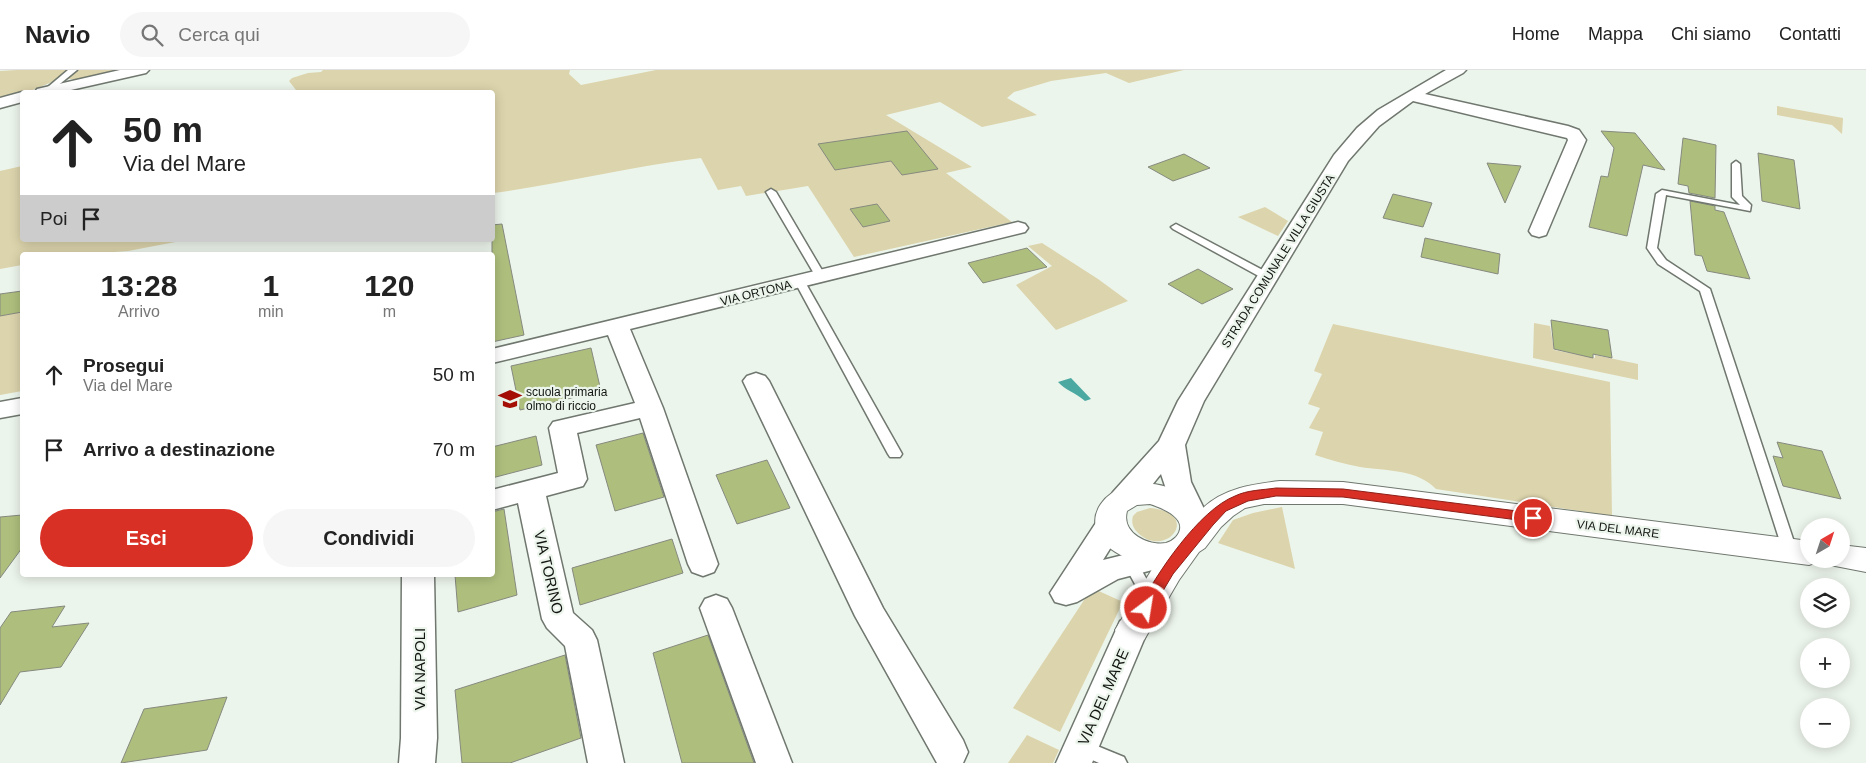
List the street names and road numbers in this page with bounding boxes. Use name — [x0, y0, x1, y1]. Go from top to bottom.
street label: STRADA COMUNALE VILLA GIUSTA — [1219, 172, 1337, 350]
street label: VIA ORTONA — [719, 277, 793, 309]
street label: VIA DEL MARE — [1576, 517, 1660, 541]
street label: VIA TORINO — [531, 529, 567, 615]
street label: VIA NAPOLI — [411, 628, 428, 710]
street label: VIA DEL MARE — [1074, 646, 1132, 748]

